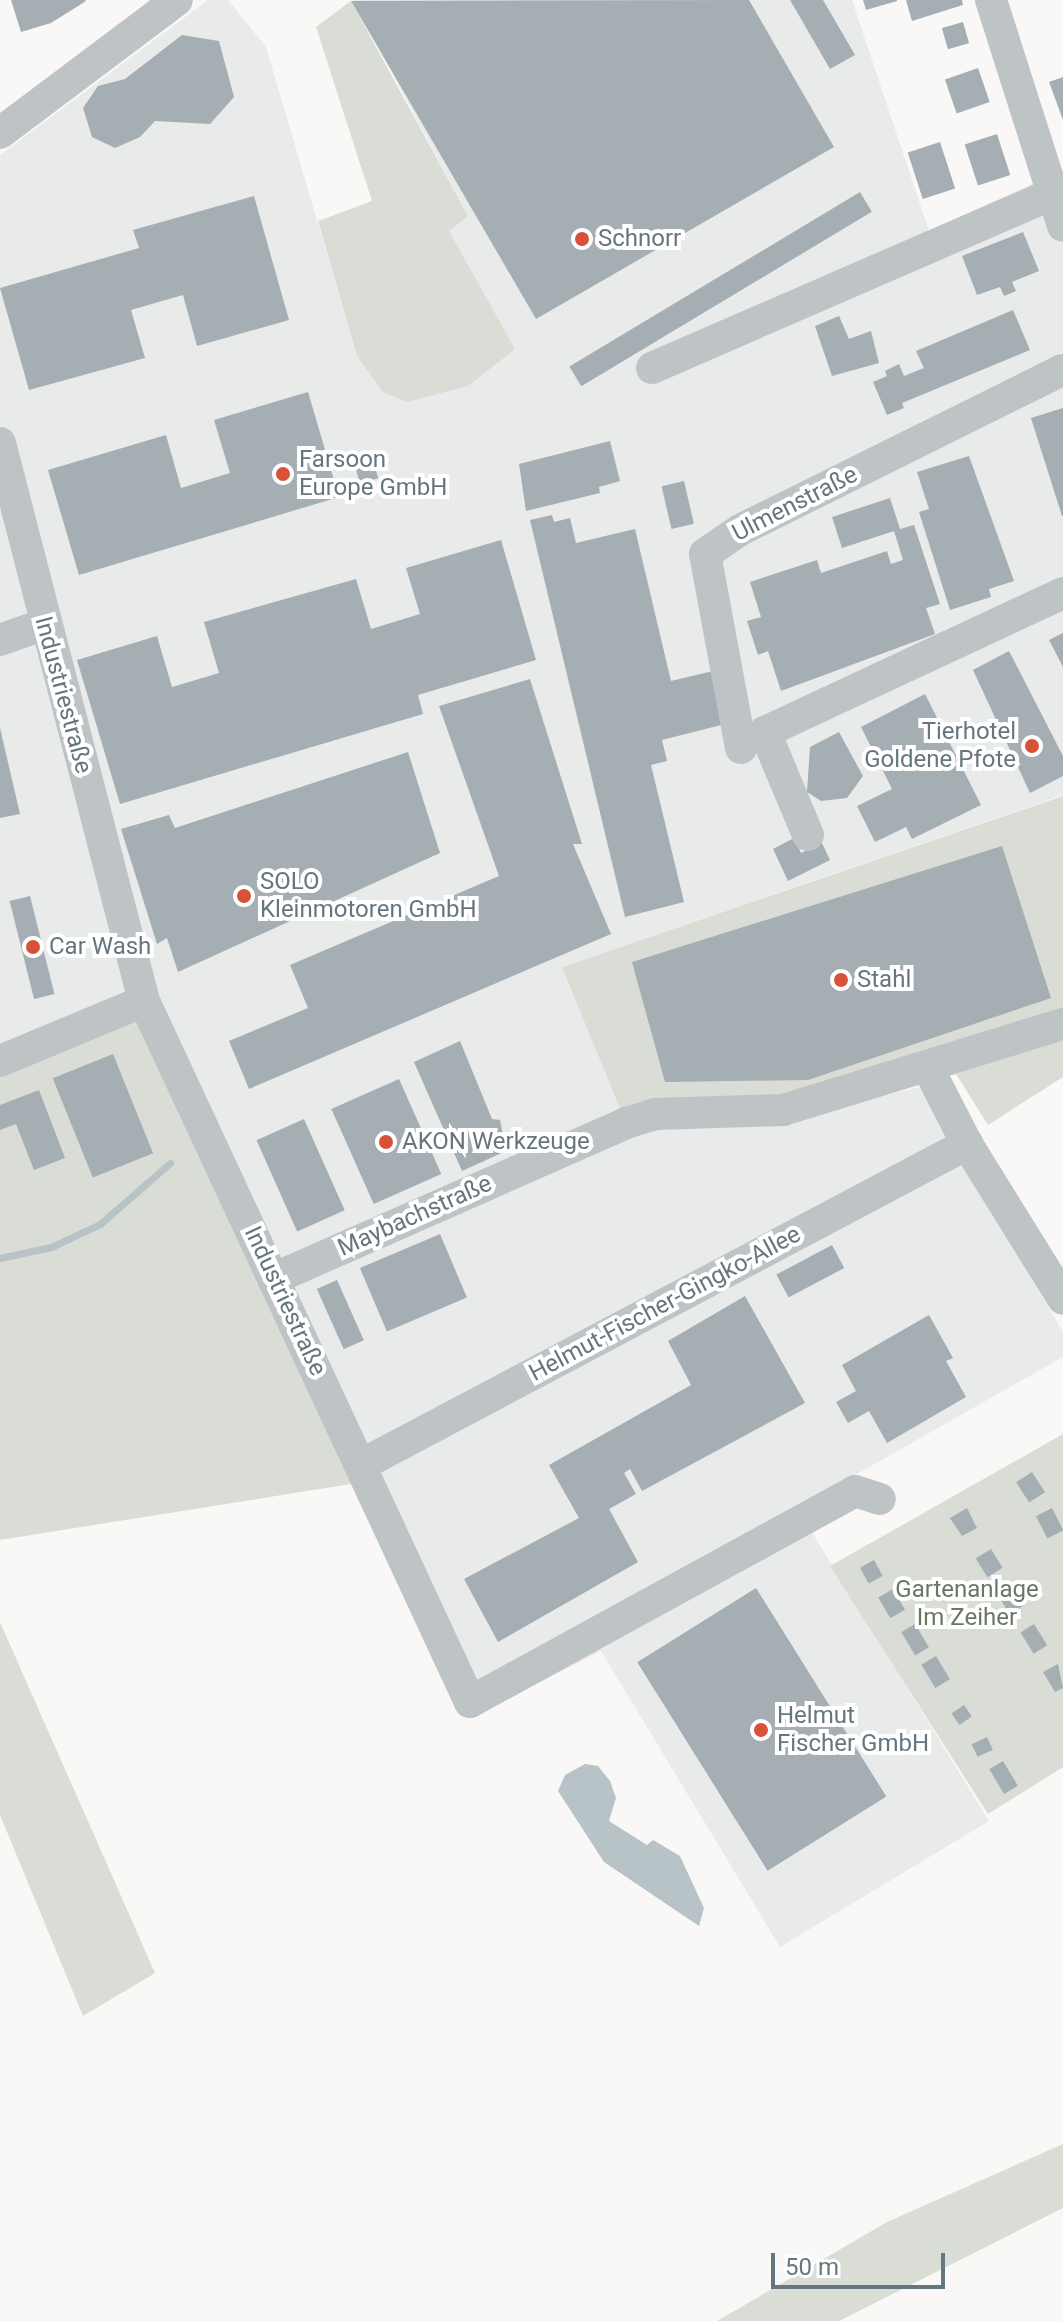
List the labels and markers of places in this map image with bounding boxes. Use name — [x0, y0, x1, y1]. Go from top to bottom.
place label: Schnorr — [598, 225, 681, 253]
marker: Schnorr — [573, 230, 591, 248]
place label: Farsoon Europe GmbH — [299, 446, 447, 502]
marker: Farsoon Europe GmbH — [274, 465, 292, 483]
place label: Tierhotel Goldene Pfote — [864, 718, 1016, 774]
marker: Tierhotel Goldene Pfote — [1023, 737, 1041, 755]
place label: SOLO Kleinmotoren GmbH — [260, 868, 477, 924]
marker: SOLO Kleinmotoren GmbH — [235, 887, 253, 905]
place label: Car Wash — [49, 933, 151, 961]
marker: Car Wash — [24, 938, 42, 956]
place label: Stahl — [857, 966, 911, 994]
marker: Stahl — [832, 971, 850, 989]
place label: AKON Werkzeuge — [402, 1128, 590, 1156]
marker: AKON Werkzeuge — [377, 1133, 395, 1151]
place label: Helmut Fischer GmbH — [777, 1702, 929, 1758]
marker: Helmut Fischer GmbH — [752, 1721, 770, 1739]

